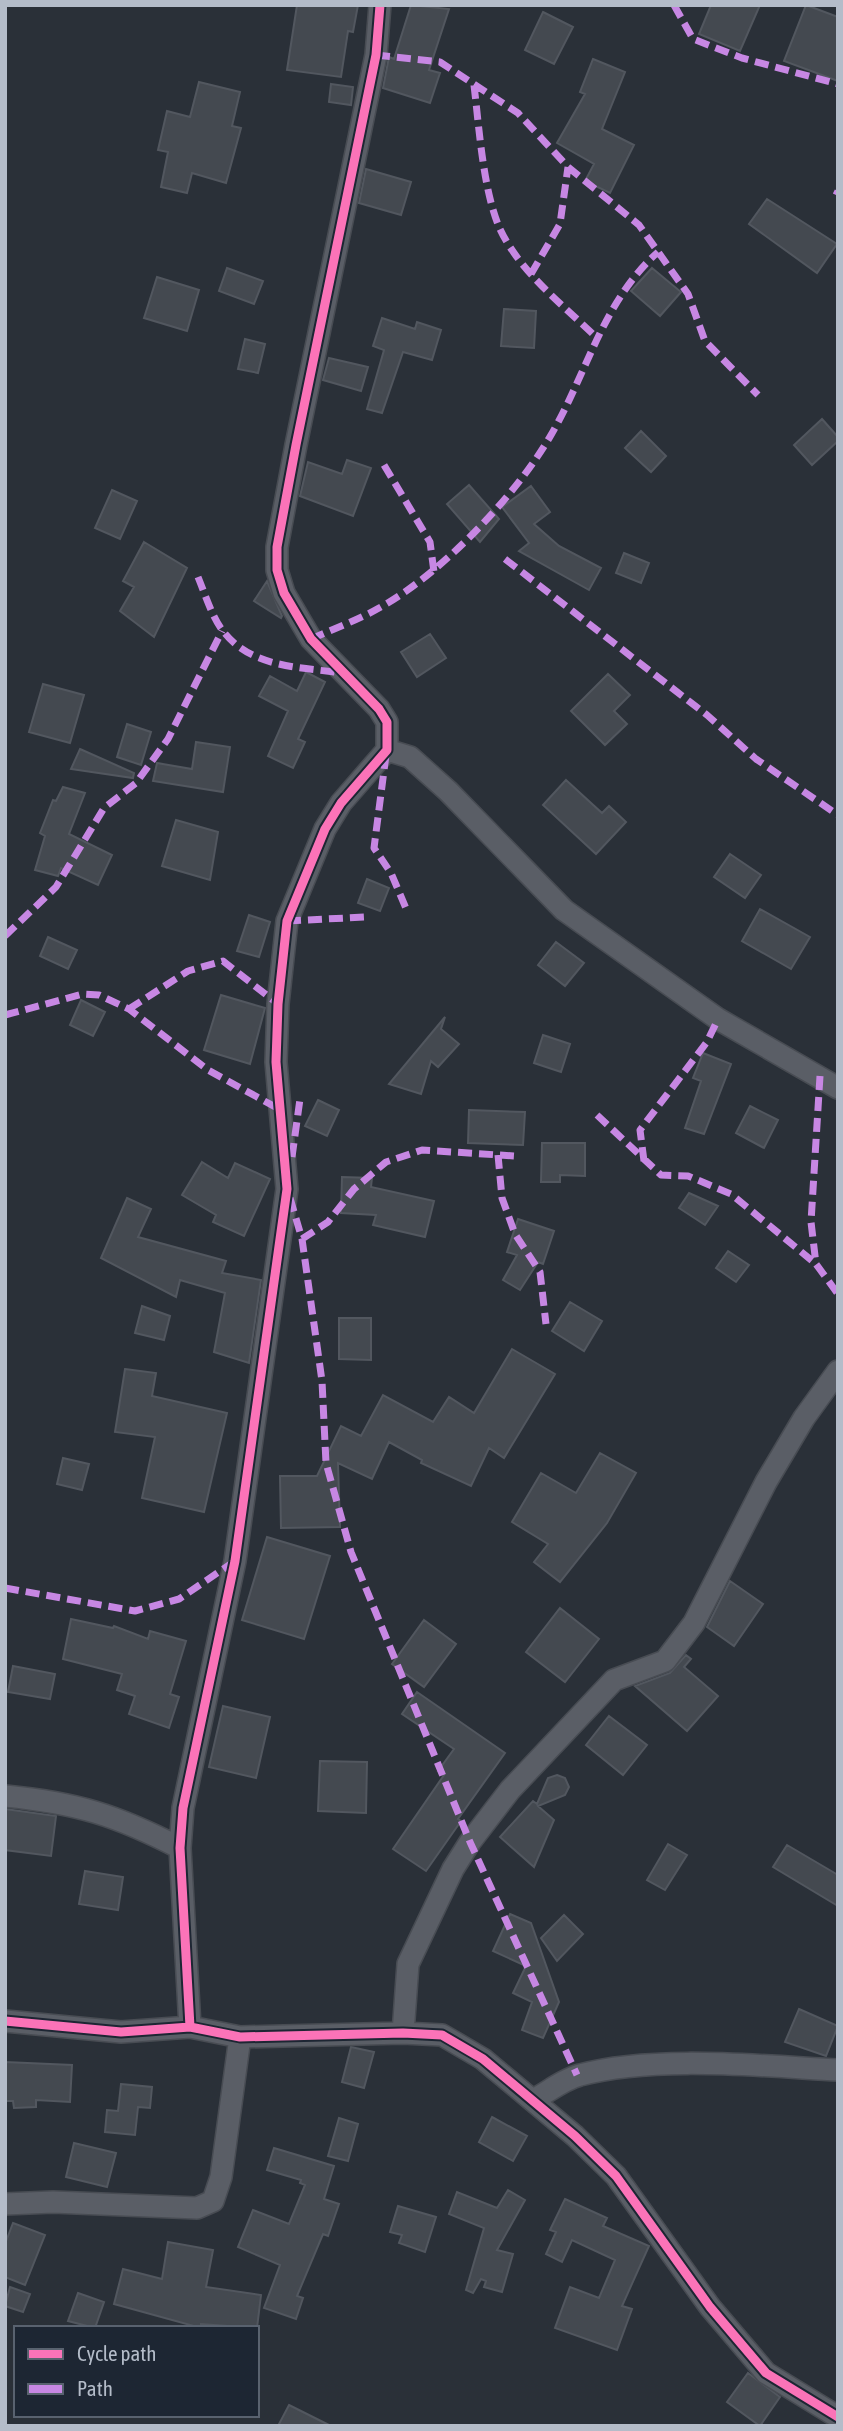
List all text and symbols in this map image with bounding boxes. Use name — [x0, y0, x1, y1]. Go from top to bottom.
legend — [14, 2326, 259, 2417]
text: Cycle path — [77, 2341, 156, 2365]
text: Path — [77, 2376, 113, 2400]

